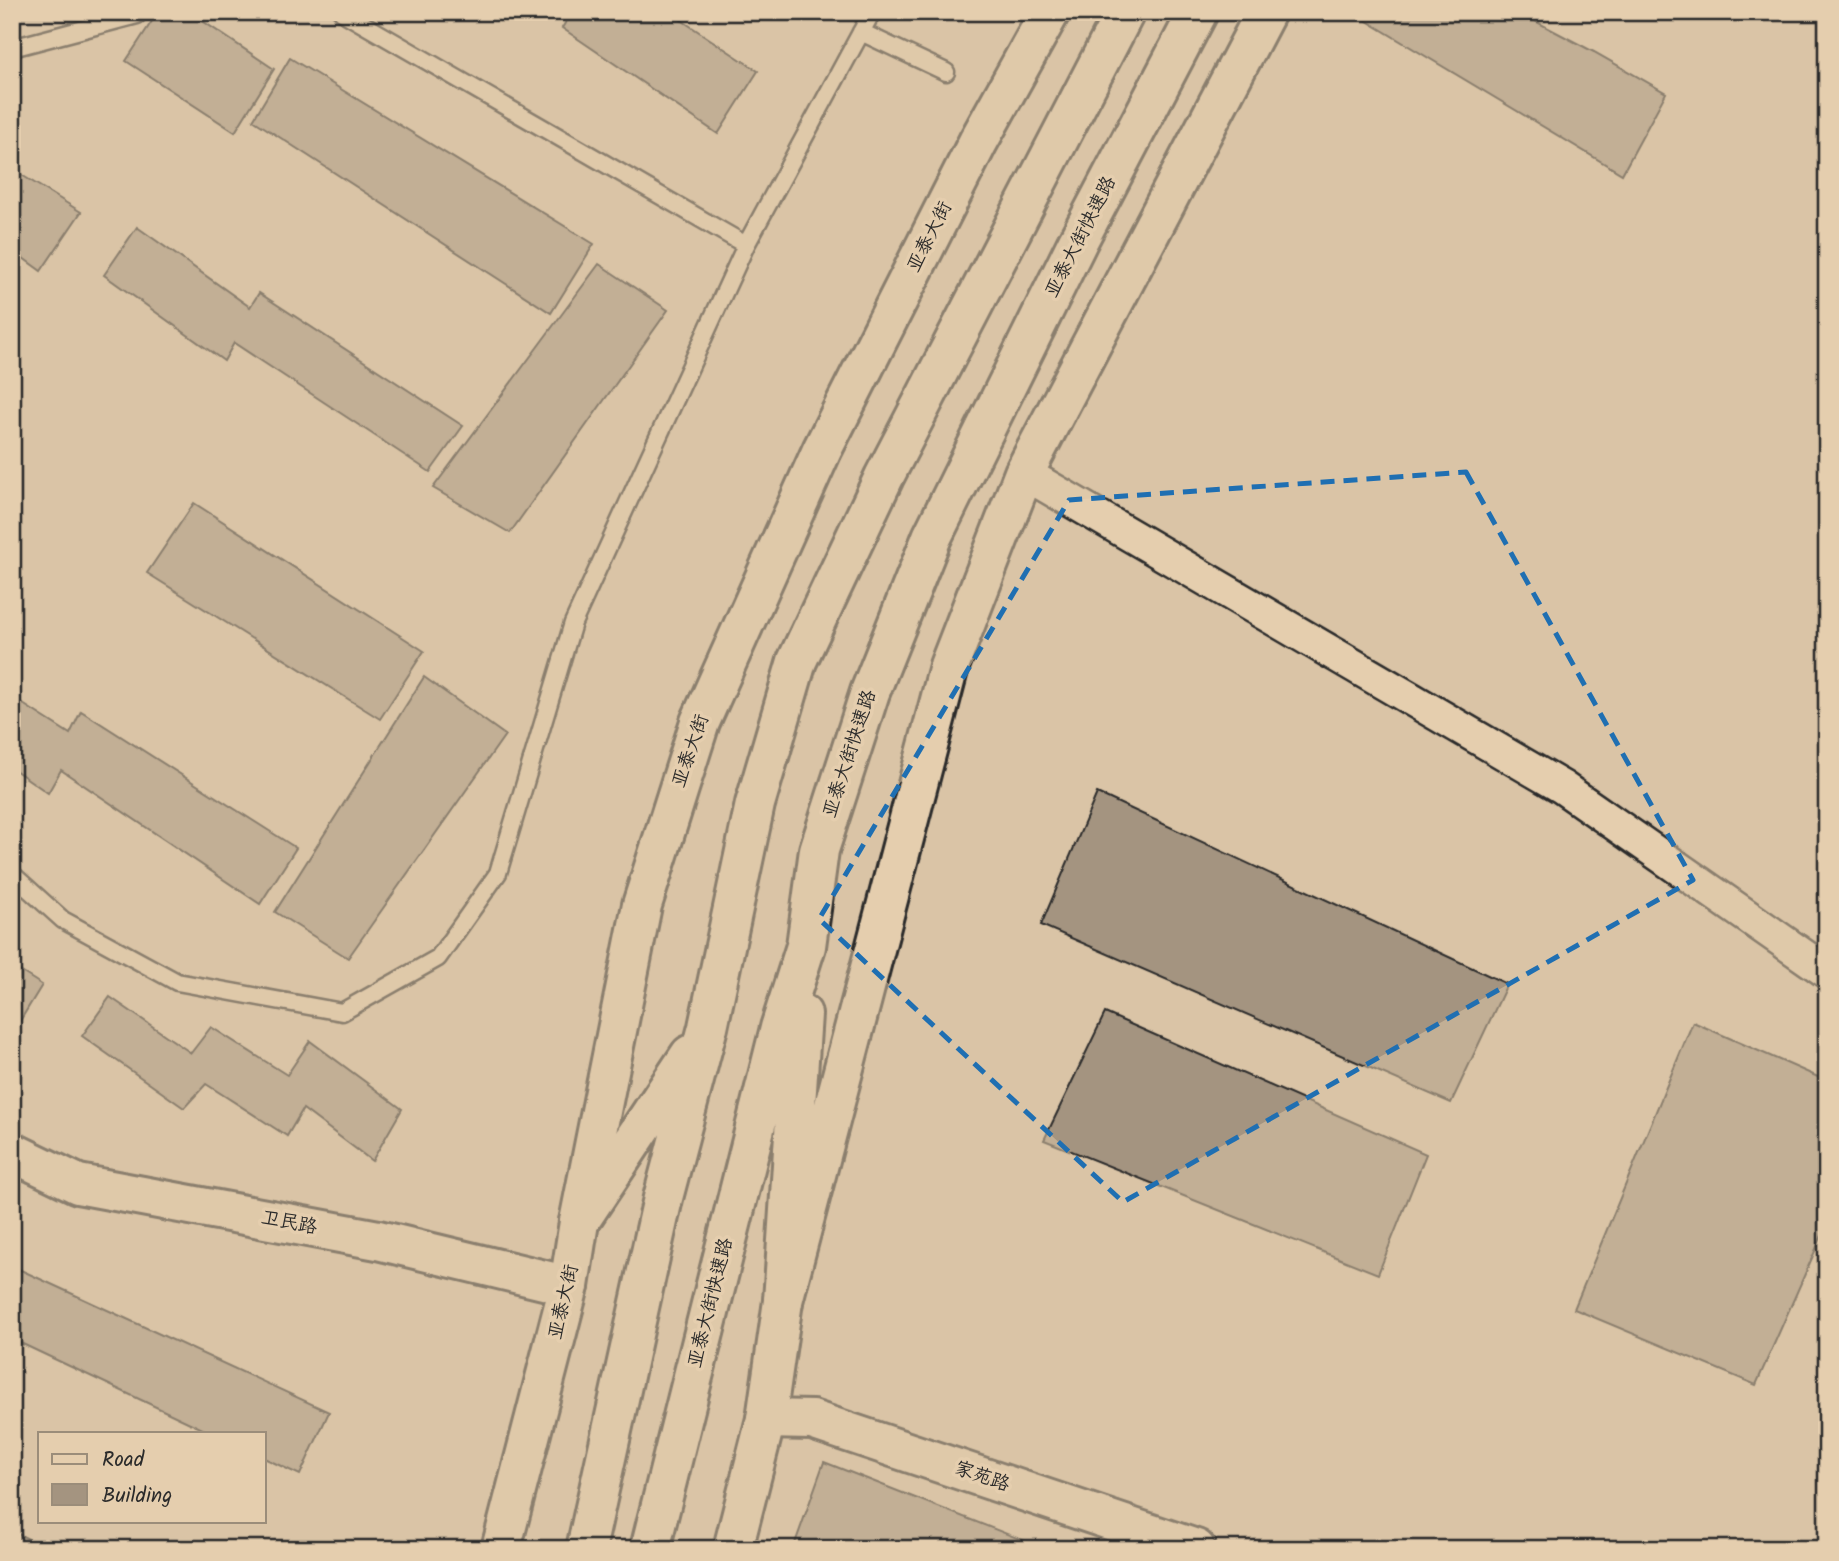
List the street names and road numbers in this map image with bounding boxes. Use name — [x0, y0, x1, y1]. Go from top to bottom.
street label: 亚泰大街快速路 — [1037, 171, 1125, 303]
street label: 亚泰大街 — [899, 196, 961, 278]
street label: 亚泰大街快速路 — [815, 686, 885, 822]
street label: 亚泰大街 — [664, 710, 718, 792]
street label: 卫民路 — [258, 1203, 320, 1243]
street label: 亚泰大街快速路 — [680, 1235, 742, 1371]
street label: 亚泰大街 — [541, 1262, 587, 1342]
street label: 家苑路 — [950, 1454, 1014, 1500]

